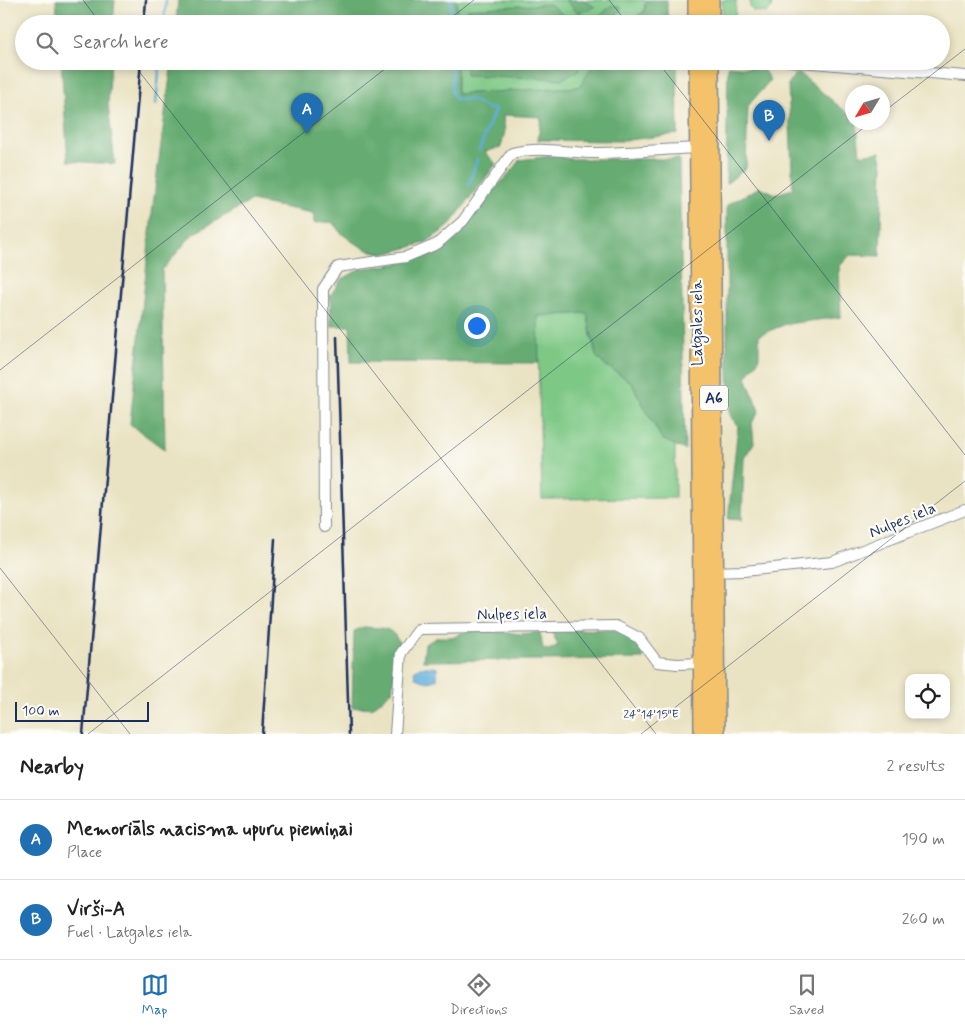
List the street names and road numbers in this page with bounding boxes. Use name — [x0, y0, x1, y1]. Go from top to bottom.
street label: Latgales iela — [687, 280, 709, 366]
road number: A6 — [700, 386, 728, 410]
street label: Nulpes iela — [866, 497, 939, 543]
street label: Nulpes iela — [477, 603, 547, 626]

